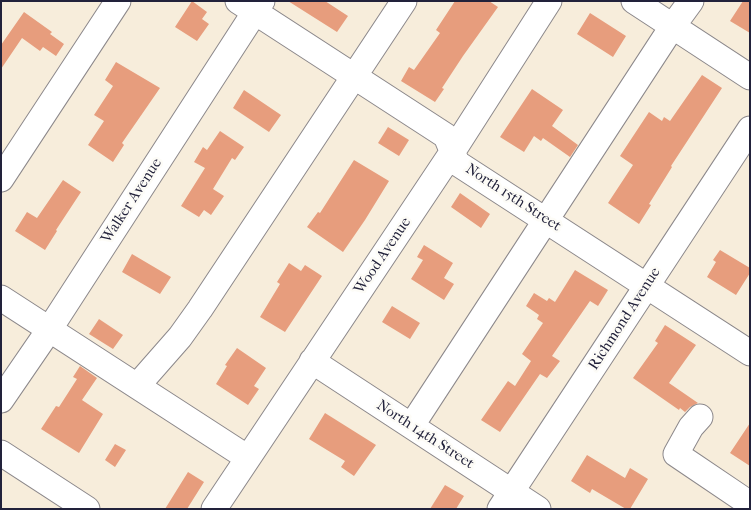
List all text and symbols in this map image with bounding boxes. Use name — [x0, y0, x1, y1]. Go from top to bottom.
street label: Walker Avenue — [98, 155, 166, 247]
street label: North 15th Street — [462, 160, 564, 236]
street label: Wood Avenue — [351, 214, 415, 298]
street label: Richmond Avenue — [585, 264, 665, 374]
street label: North 14th Street — [373, 397, 477, 473]

